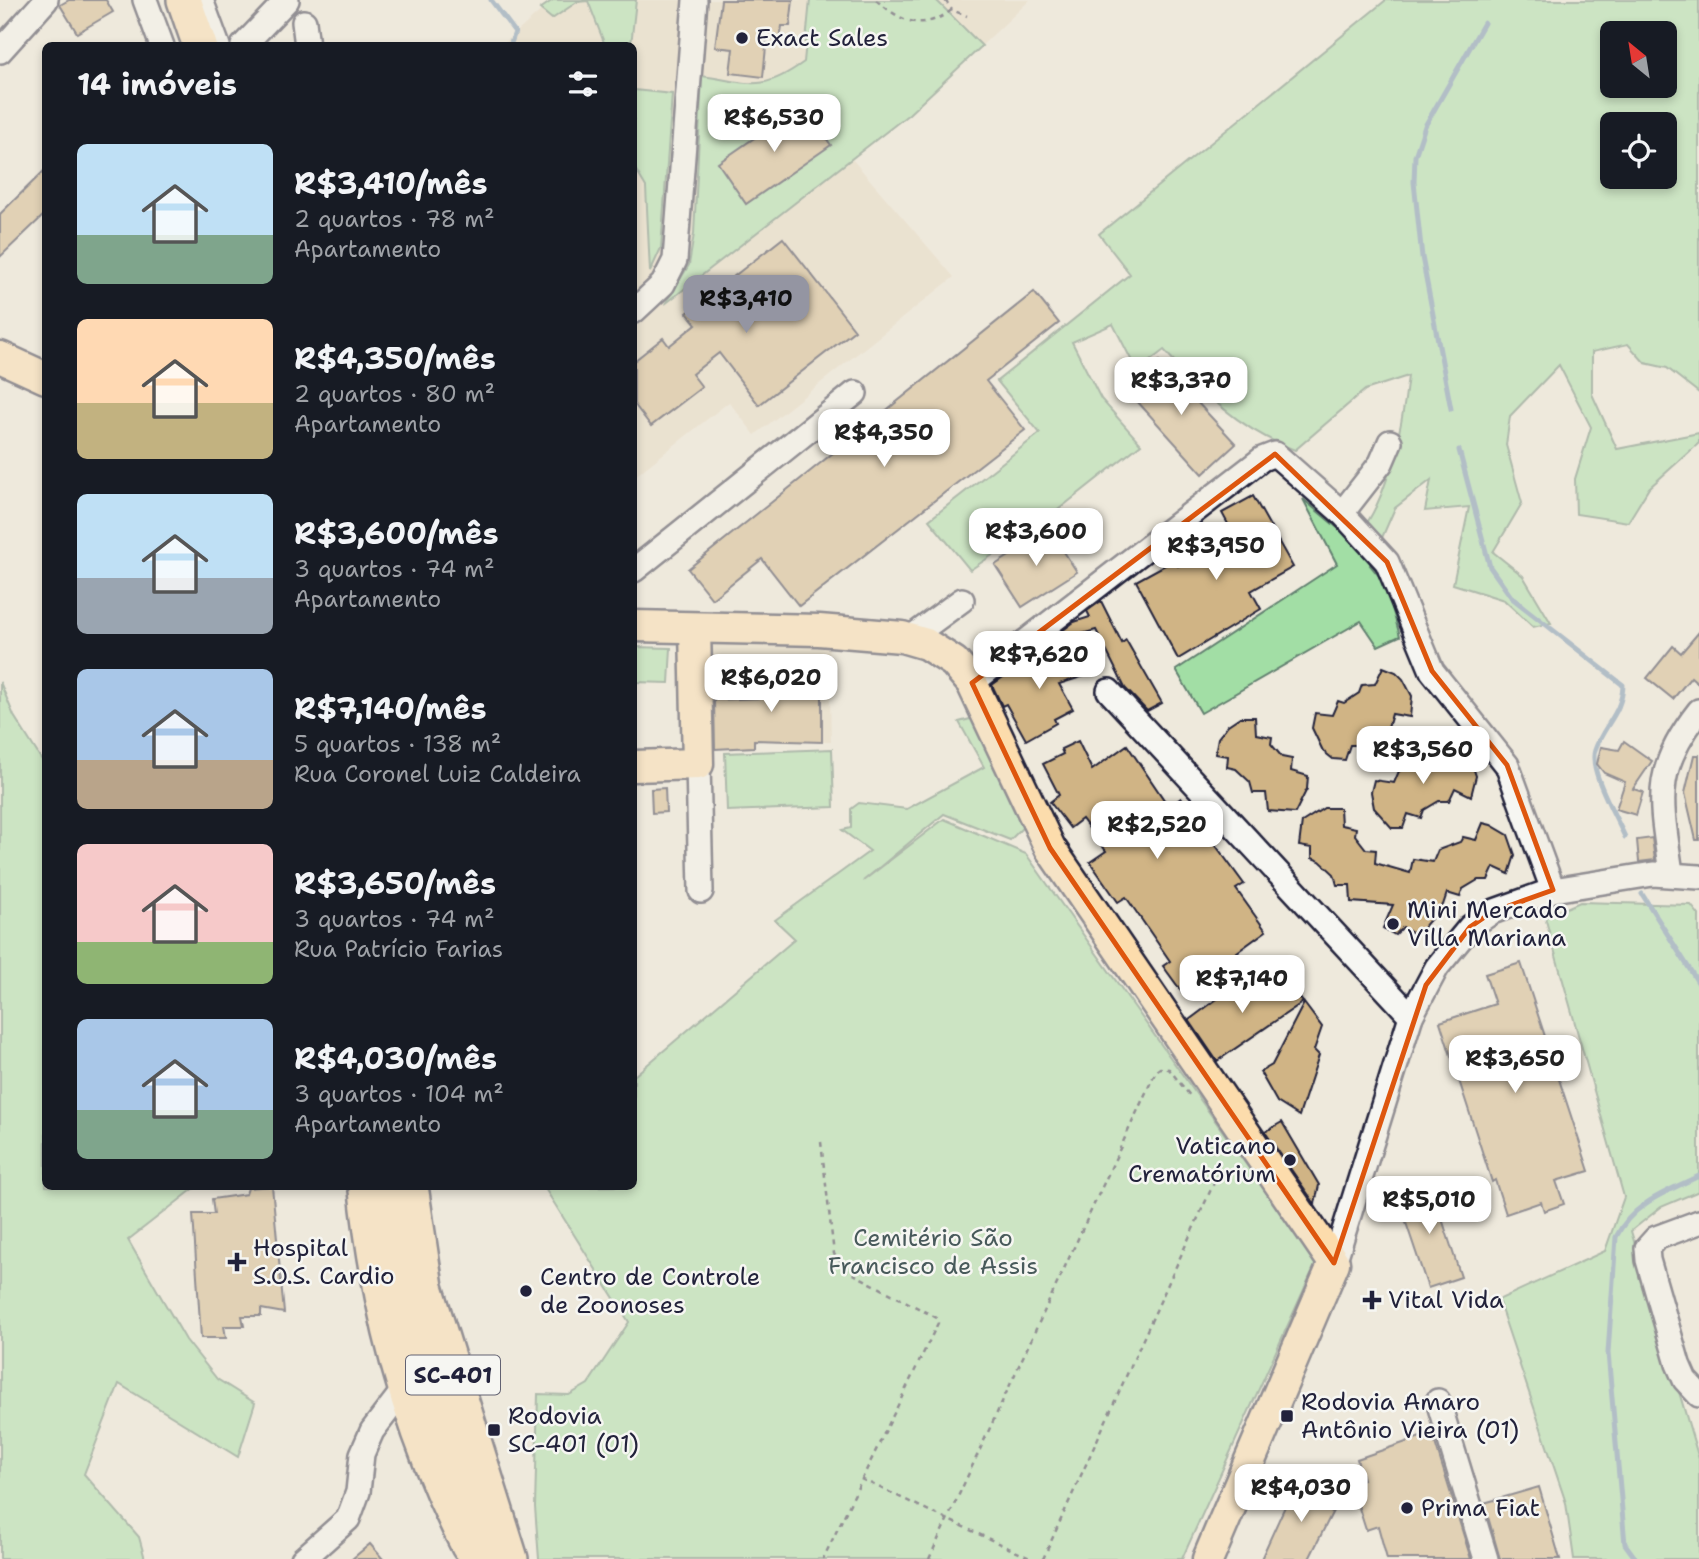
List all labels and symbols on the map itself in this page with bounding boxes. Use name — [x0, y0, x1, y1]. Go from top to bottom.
north arrow — [1600, 21, 1676, 98]
place label: Exact Sales — [756, 22, 888, 54]
marker: Exact Sales — [734, 30, 750, 46]
pin: R$6,530 — [709, 94, 839, 154]
pin: R$3,410 — [681, 276, 811, 335]
pin: R$3,370 — [1116, 358, 1246, 417]
pin: R$4,350 — [819, 410, 949, 469]
pin: R$3,600 — [971, 508, 1101, 568]
pin: R$3,950 — [1151, 522, 1281, 582]
pin: R$7,620 — [974, 632, 1104, 691]
pin: R$6,020 — [706, 654, 836, 714]
pin: R$3,560 — [1358, 726, 1488, 786]
pin: R$2,520 — [1092, 802, 1222, 861]
place label: Mini Mercado Villa Mariana — [1407, 894, 1568, 954]
marker: Mini Mercado Villa Mariana — [1385, 916, 1401, 932]
pin: R$7,140 — [1177, 956, 1307, 1015]
pin: R$3,650 — [1450, 1036, 1580, 1095]
place label: Vaticano Crematórium — [1128, 1130, 1276, 1190]
marker: Vaticano Crematórium — [1282, 1152, 1298, 1168]
pin: R$5,010 — [1364, 1176, 1494, 1236]
park label: Cemitério São Francisco de Assis — [828, 1222, 1038, 1282]
place label: Hospital S.O.S. Cardio — [253, 1232, 395, 1292]
marker: Hospital S.O.S. Cardio — [227, 1252, 247, 1272]
place label: Centro de Controle de Zoonoses — [540, 1261, 760, 1321]
marker: Centro de Controle de Zoonoses — [518, 1283, 534, 1299]
place label: Vital Vida — [1388, 1284, 1504, 1316]
marker: Vital Vida — [1362, 1290, 1382, 1310]
road number: SC-401 — [406, 1356, 500, 1394]
place label: Rodovia Amaro Antônio Vieira (01) — [1301, 1386, 1519, 1446]
place label: Rodovia SC-401 (01) — [508, 1400, 639, 1460]
marker: Rodovia Amaro Antônio Vieira (01) — [1279, 1408, 1295, 1424]
marker: Rodovia SC-401 (01) — [486, 1422, 502, 1438]
pin: R$4,030 — [1236, 1464, 1366, 1524]
place label: Prima Fiat — [1421, 1492, 1540, 1524]
marker: Prima Fiat — [1399, 1500, 1415, 1516]

